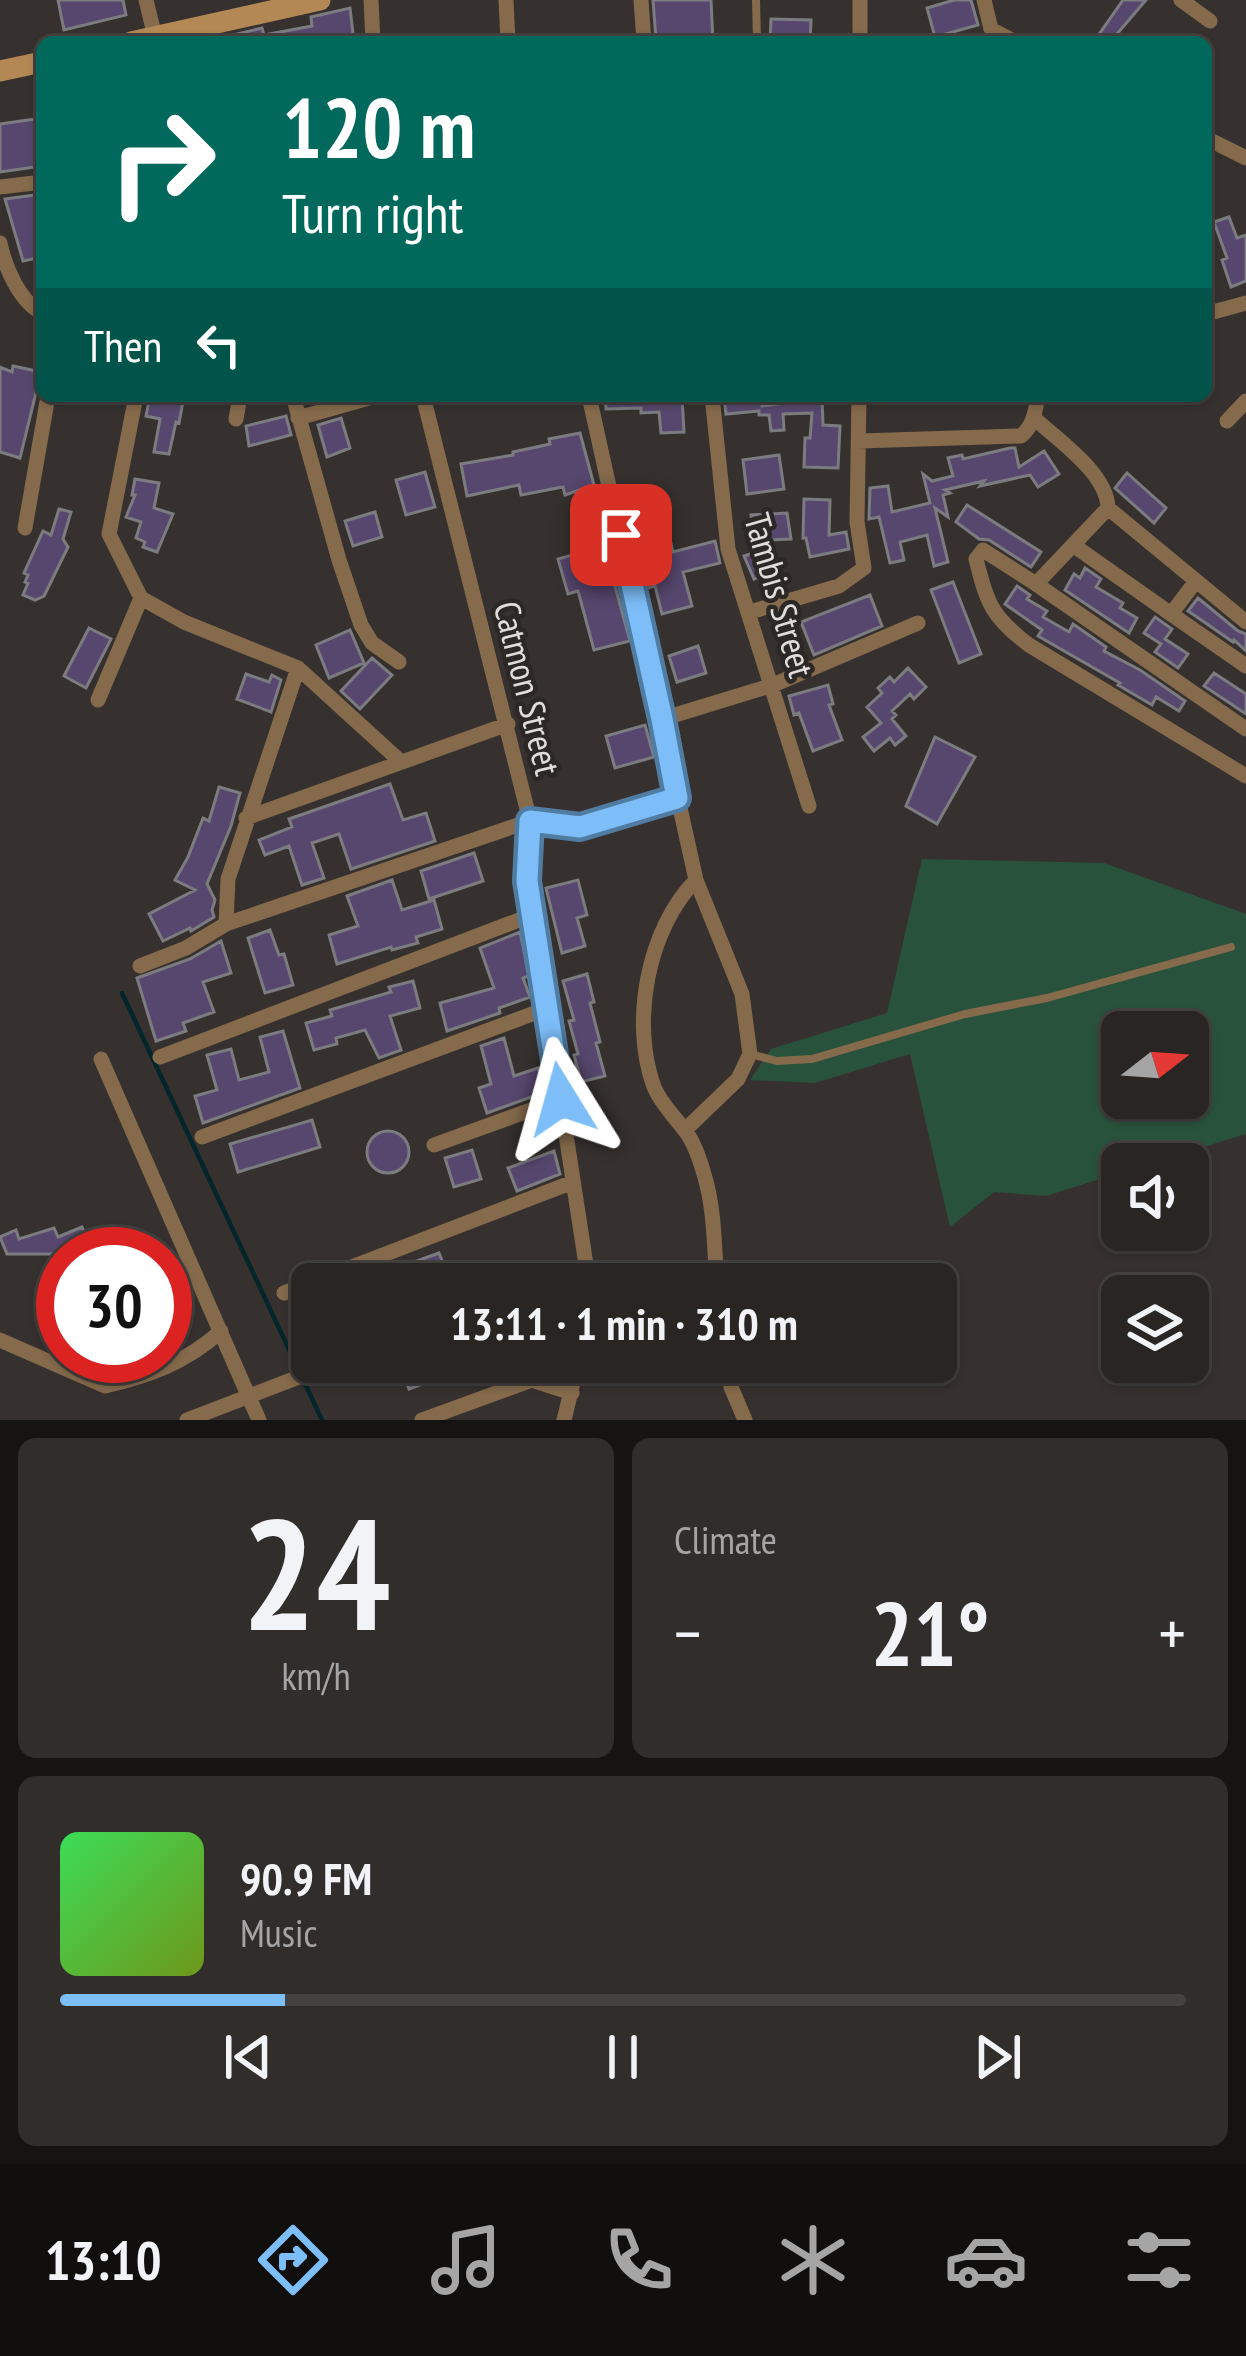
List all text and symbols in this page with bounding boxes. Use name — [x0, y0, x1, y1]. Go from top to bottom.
text: 120 m — [282, 72, 475, 181]
icon: right — [84, 84, 240, 240]
text: Turn right — [282, 178, 463, 248]
icon: left — [186, 312, 252, 378]
text: Then — [84, 316, 162, 374]
pin — [570, 484, 672, 586]
icon: arrive — [588, 502, 654, 568]
street label: Tambis Street — [734, 507, 826, 683]
street label: Catmon Street — [484, 596, 572, 780]
north arrow — [1101, 1011, 1209, 1119]
map controls — [1101, 1011, 1209, 1383]
position arrow — [498, 1036, 624, 1162]
button: sound — [1101, 1143, 1209, 1251]
speed limit sign: 30 — [36, 1227, 192, 1383]
button: layers — [1101, 1275, 1209, 1383]
text: 13:11 · 1 min · 310 m — [450, 1294, 798, 1352]
text: 24 — [241, 1471, 391, 1673]
text: Climate — [674, 1514, 777, 1565]
text: 21° — [871, 1574, 989, 1691]
text: − — [674, 1590, 701, 1675]
text: + — [1159, 1590, 1186, 1675]
text: km/h — [281, 1650, 351, 1701]
text: 90.9 FM — [240, 1849, 372, 1907]
text: Music — [240, 1907, 317, 1958]
icon: previous — [215, 2024, 281, 2090]
icon: pause — [590, 2024, 656, 2090]
icon: next — [965, 2024, 1031, 2090]
icon: directions — [251, 2218, 335, 2302]
icon: music — [424, 2218, 508, 2302]
icon: phone — [597, 2218, 681, 2302]
icon: climate — [771, 2218, 855, 2302]
icon: car — [944, 2218, 1028, 2302]
icon: filters — [1117, 2218, 1201, 2302]
text: 13:10 — [45, 2225, 161, 2295]

